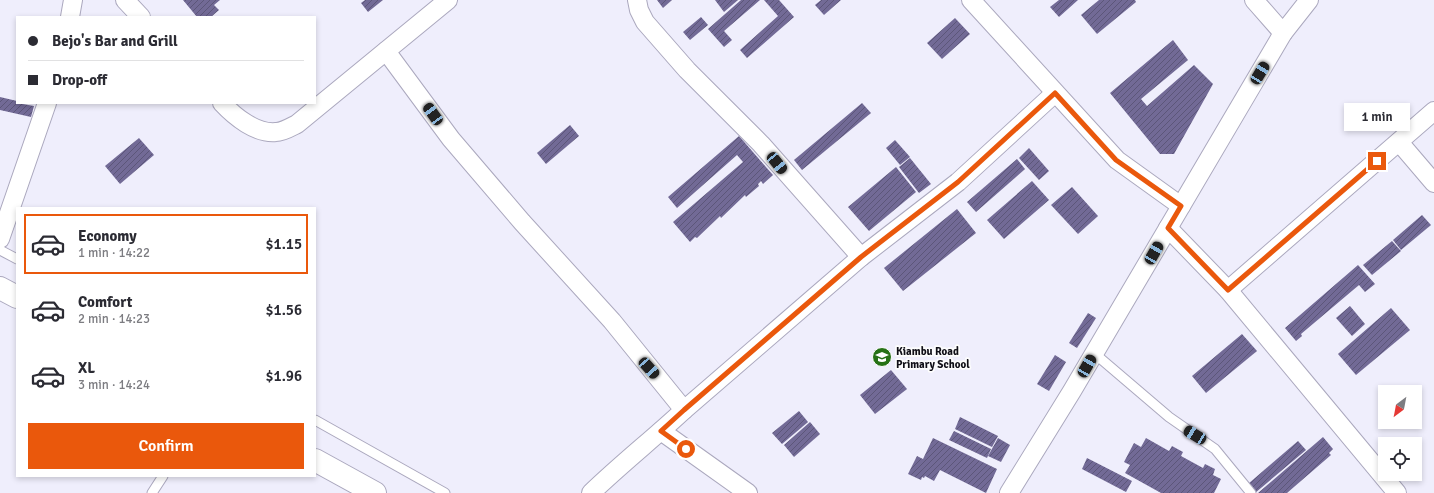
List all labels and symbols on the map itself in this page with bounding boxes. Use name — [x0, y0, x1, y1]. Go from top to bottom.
car — [1249, 60, 1271, 86]
car — [421, 101, 445, 127]
callout: 1 min — [1344, 103, 1410, 131]
car — [765, 150, 789, 176]
route end — [1368, 152, 1386, 170]
car — [1143, 240, 1165, 266]
place label: Kiambu Road Primary School — [896, 345, 970, 371]
school or university icon: Kiambu Road Primary School — [871, 346, 893, 368]
car — [1076, 353, 1098, 379]
car — [637, 355, 661, 381]
north arrow — [1378, 385, 1422, 429]
car — [1182, 424, 1208, 446]
route start — [677, 440, 695, 458]

